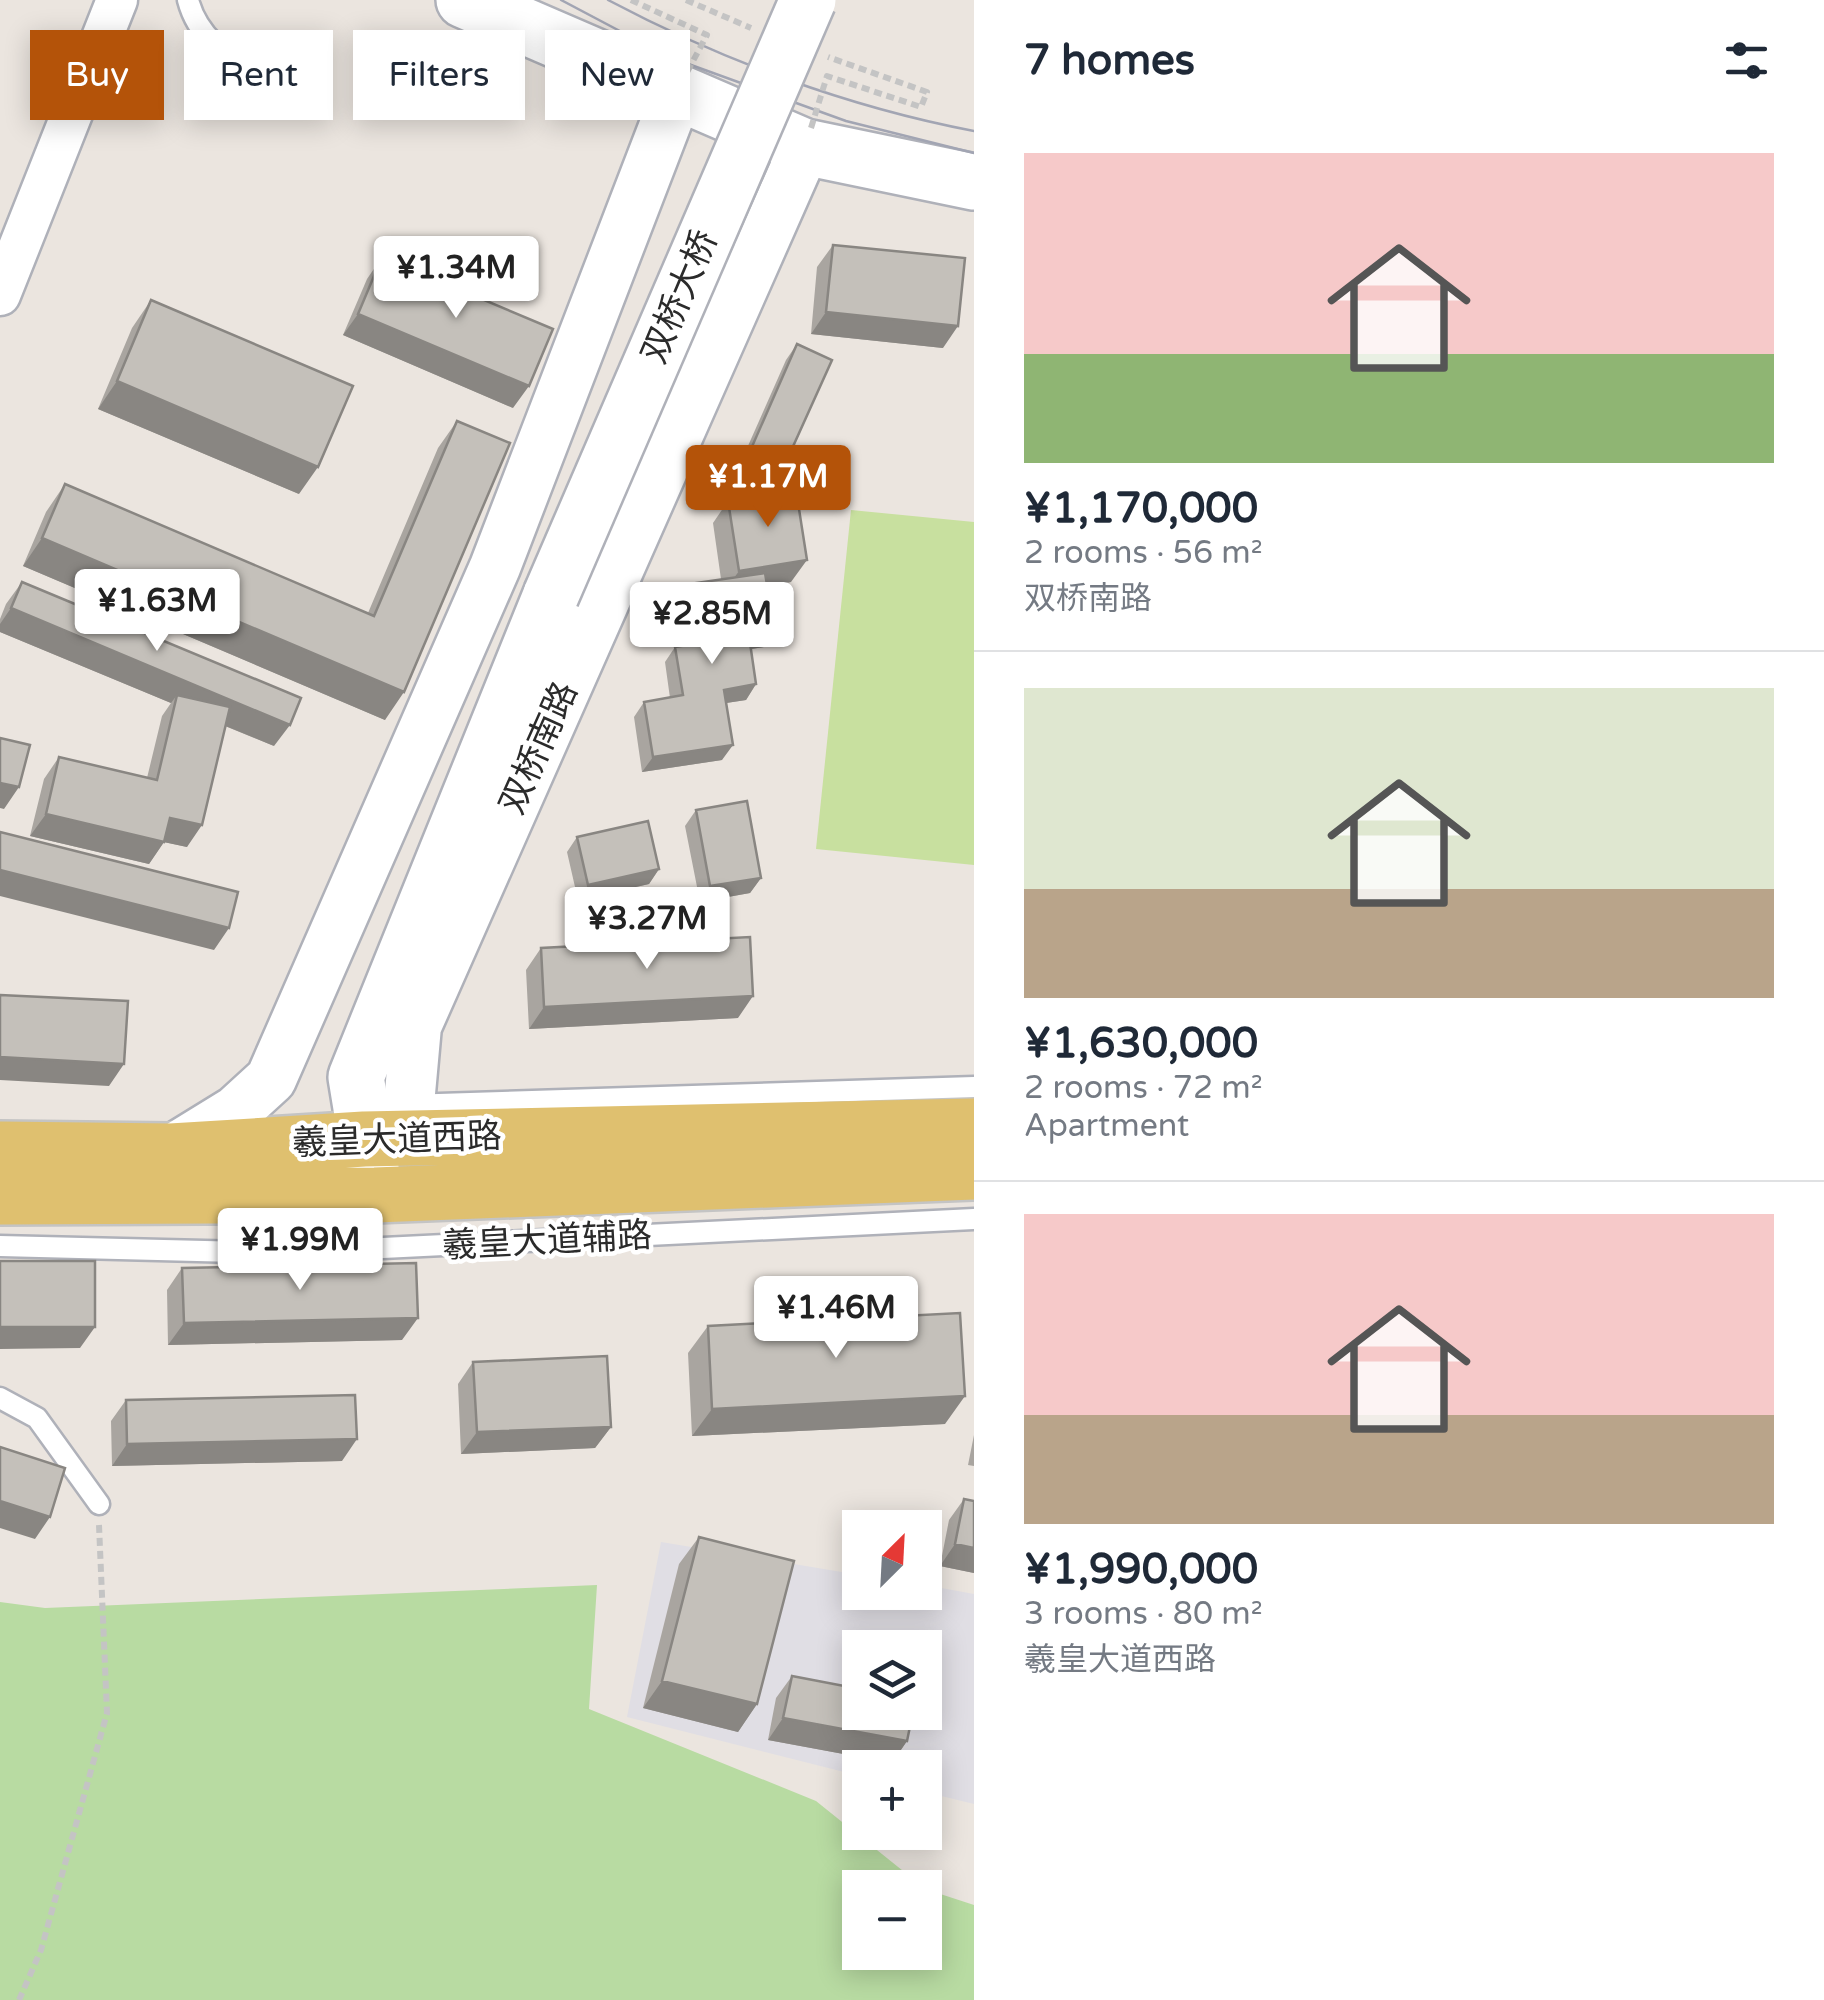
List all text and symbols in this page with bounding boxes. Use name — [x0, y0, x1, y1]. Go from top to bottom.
chip: Buy — [30, 30, 164, 120]
chip: Rent — [184, 30, 333, 120]
chip: Filters — [353, 30, 525, 120]
chip: New — [545, 30, 690, 120]
icon: filters — [1719, 33, 1774, 88]
text: 7 homes — [1024, 35, 1195, 86]
icon: home — [1309, 218, 1489, 398]
street label: 双桥大桥 — [633, 224, 727, 370]
pin: ¥1.34M — [375, 236, 537, 321]
text: ¥1.34M — [396, 249, 516, 287]
pin: ¥1.17M — [687, 445, 849, 530]
text: ¥1.17M — [708, 458, 828, 496]
text: ¥1,170,000 — [1024, 483, 1258, 534]
text: 2 rooms · 56 m² — [1024, 534, 1263, 572]
pin: ¥1.63M — [76, 569, 238, 654]
text: 双桥南路 — [1024, 580, 1152, 618]
text: ¥1.63M — [97, 582, 217, 620]
pin: ¥2.85M — [631, 582, 793, 667]
text: ¥2.85M — [652, 595, 772, 633]
street label: 双桥南路 — [491, 676, 587, 820]
icon: home — [1309, 753, 1489, 933]
pin: ¥3.27M — [566, 887, 728, 972]
text: ¥3.27M — [587, 900, 707, 938]
text: ¥1,630,000 — [1024, 1018, 1258, 1069]
text: 2 rooms · 72 m² — [1024, 1069, 1263, 1107]
text: Apartment — [1024, 1107, 1189, 1145]
street label: 羲皇大道西路 — [291, 1115, 503, 1165]
pin: ¥1.99M — [219, 1208, 381, 1293]
street label: 羲皇大道辅路 — [441, 1215, 653, 1267]
text: ¥1.99M — [240, 1221, 360, 1259]
pin: ¥1.46M — [755, 1276, 917, 1361]
icon: home — [1309, 1279, 1489, 1459]
text: ¥1.46M — [776, 1289, 896, 1327]
north arrow — [842, 1510, 942, 1610]
map controls — [842, 1510, 942, 1970]
text: ¥1,990,000 — [1024, 1544, 1258, 1595]
text: 3 rooms · 80 m² — [1024, 1595, 1263, 1633]
button: layers — [842, 1630, 942, 1730]
text: 羲皇大道西路 — [1024, 1641, 1216, 1679]
button: + — [842, 1750, 942, 1850]
button: − — [842, 1870, 942, 1970]

